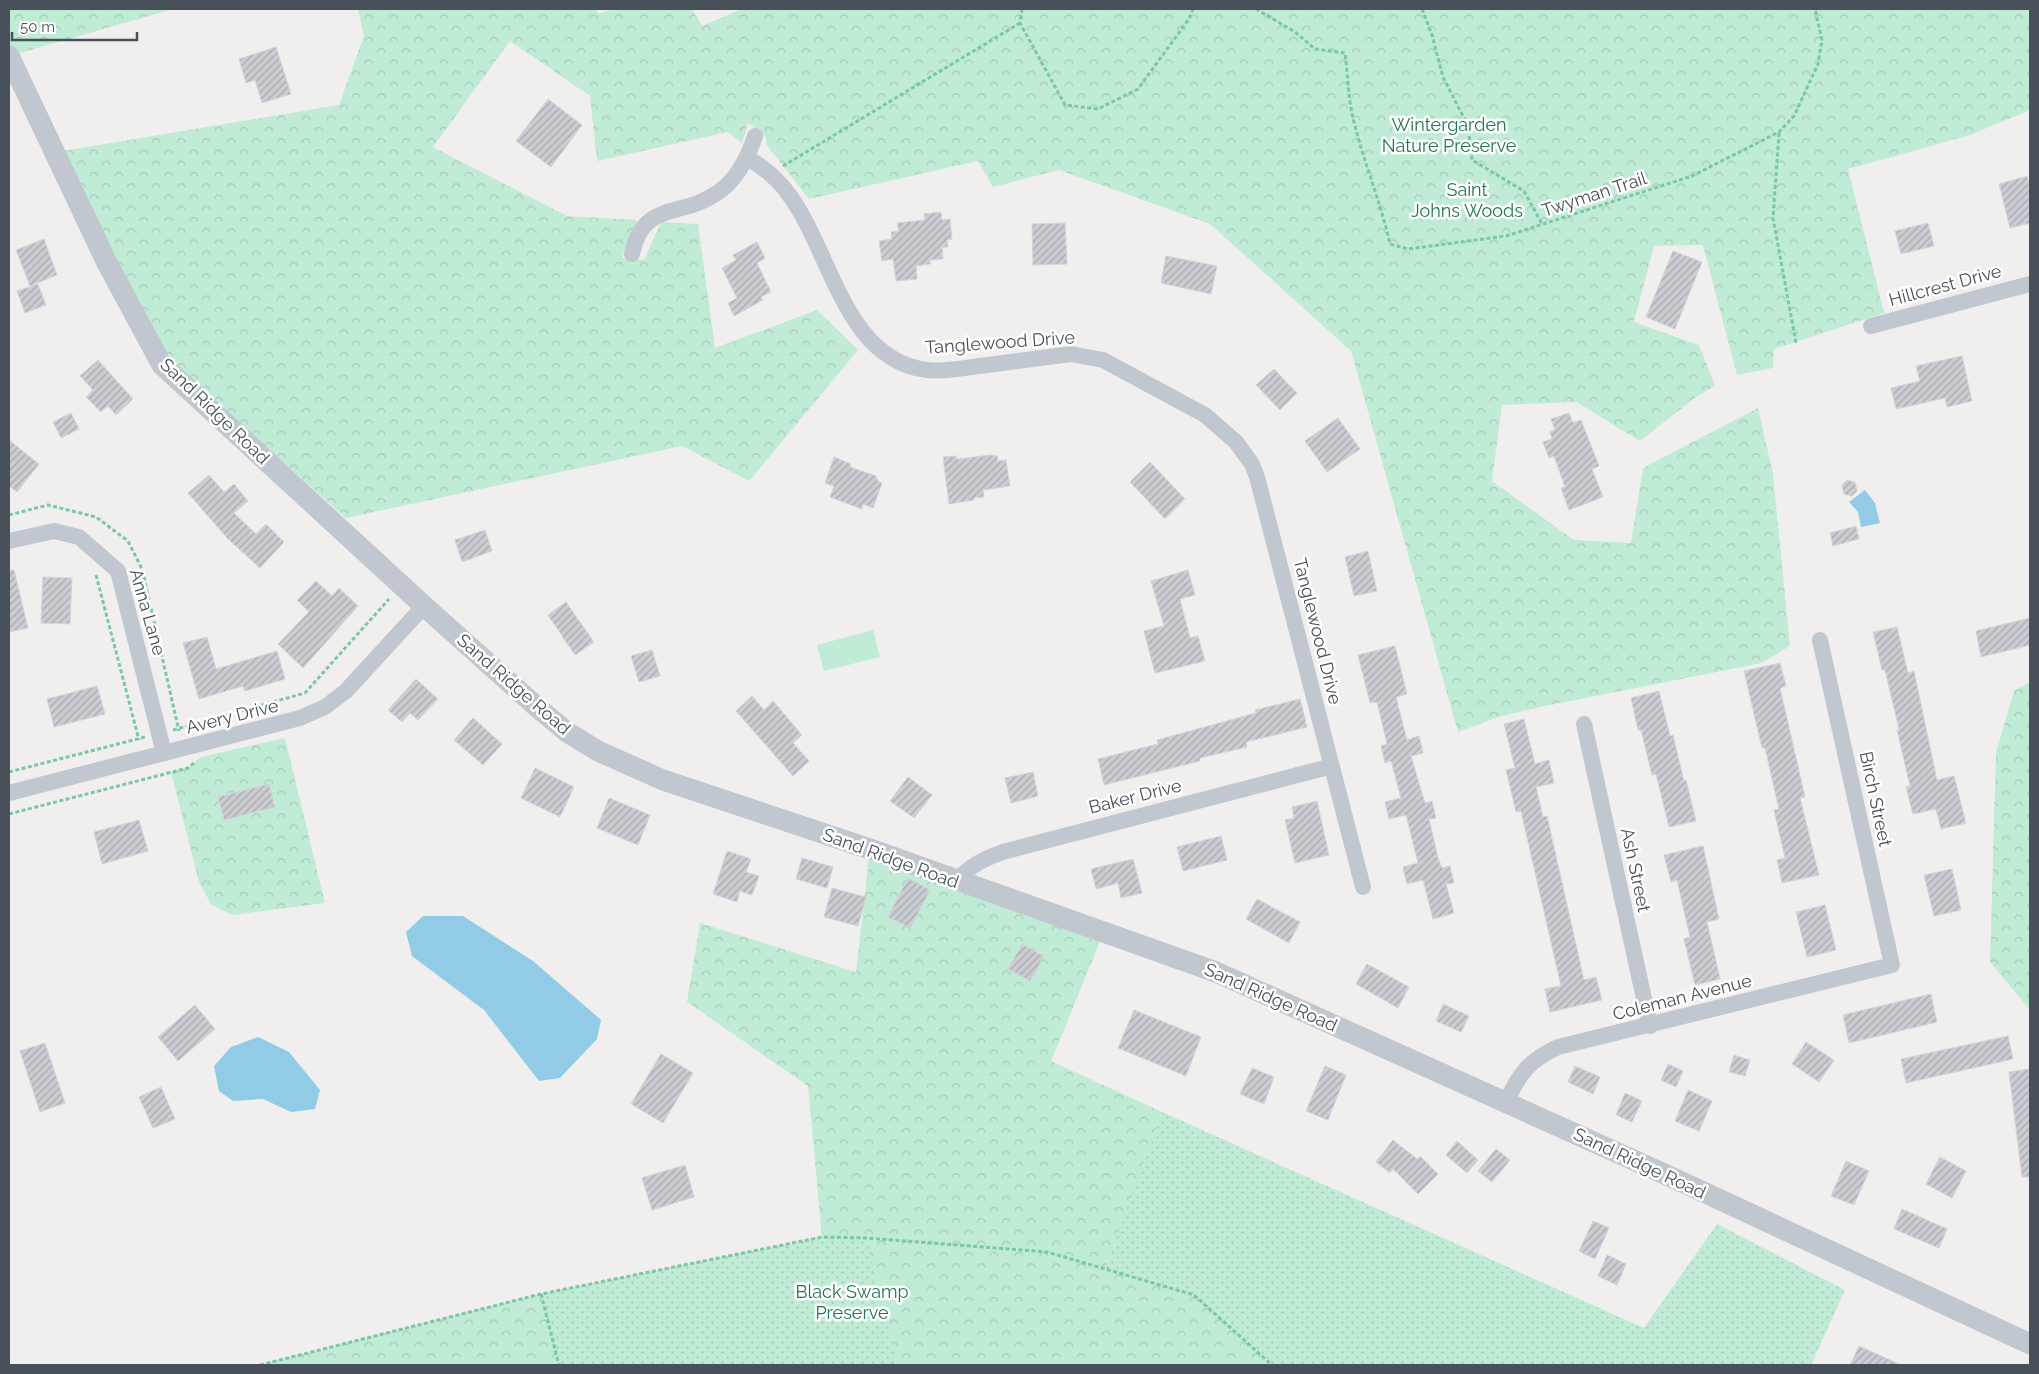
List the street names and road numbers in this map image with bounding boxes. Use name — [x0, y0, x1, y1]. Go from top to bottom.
street label: Twyman Trail — [1539, 167, 1649, 221]
street label: Hillcrest Drive — [1886, 260, 2004, 310]
street label: Tanglewood Drive — [924, 326, 1076, 358]
street label: Sand Ridge Road — [156, 354, 274, 468]
street label: Tanglewood Drive — [1290, 556, 1346, 707]
street label: Anna Lane — [126, 566, 170, 658]
street label: Sand Ridge Road — [453, 629, 575, 739]
street label: Avery Drive — [184, 694, 281, 738]
street label: Birch Street — [1856, 749, 1896, 849]
street label: Baker Drive — [1086, 774, 1184, 818]
street label: Sand Ridge Road — [820, 824, 962, 892]
street label: Ash Street — [1617, 826, 1655, 914]
street label: Sand Ridge Road — [1201, 958, 1341, 1036]
street label: Coleman Avenue — [1610, 969, 1754, 1024]
street label: Sand Ridge Road — [1571, 1123, 1709, 1203]

